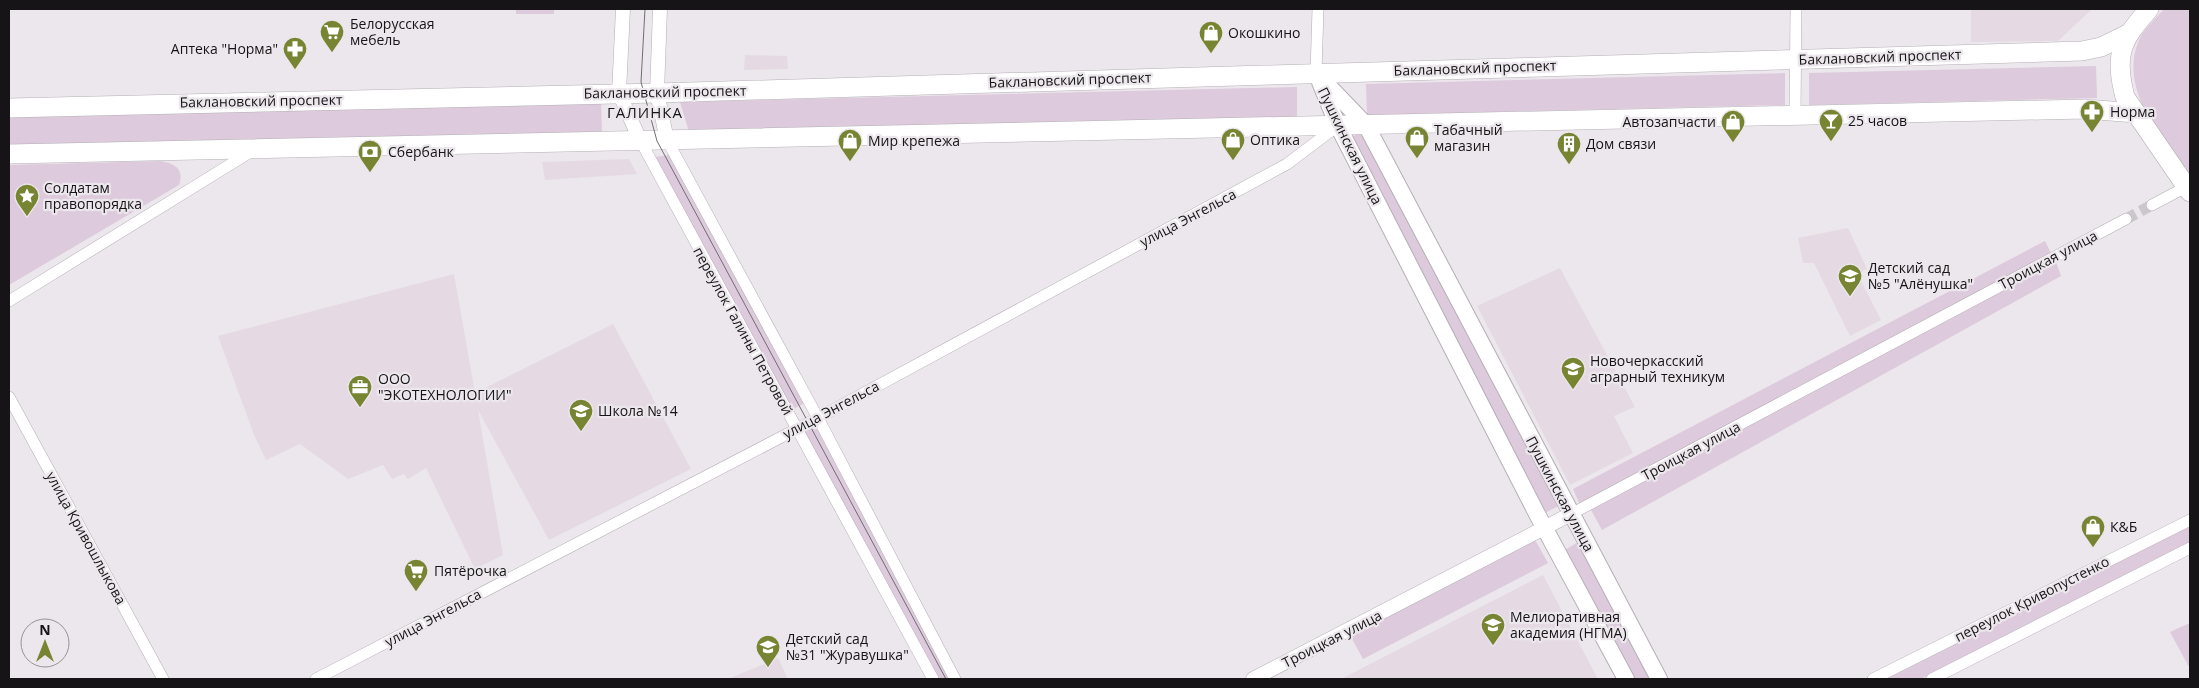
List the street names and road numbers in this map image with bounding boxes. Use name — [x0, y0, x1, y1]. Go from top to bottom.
street label: Баклановский проспект — [1798, 44, 1962, 69]
street label: Баклановский проспект — [1393, 55, 1557, 80]
street label: Баклановский проспект — [988, 67, 1152, 92]
street label: Баклановский проспект — [583, 81, 747, 102]
street label: Пушкинская улица — [1314, 84, 1387, 208]
street label: Баклановский проспект — [179, 90, 343, 111]
street label: улица Энгельса — [1136, 184, 1239, 251]
street label: Троицкая улица — [1995, 226, 2100, 294]
street label: переулок Галины Петровой — [689, 243, 798, 418]
street label: улица Энгельса — [779, 376, 882, 443]
street label: Троицкая улица — [1638, 417, 1743, 485]
street label: Пушкинская улица — [1522, 433, 1599, 555]
street label: улица Кривошлыкова — [42, 468, 131, 608]
street label: переулок Кривопустенко — [1951, 551, 2112, 646]
street label: улица Энгельса — [381, 584, 484, 651]
street label: Троицкая улица — [1279, 605, 1385, 672]

